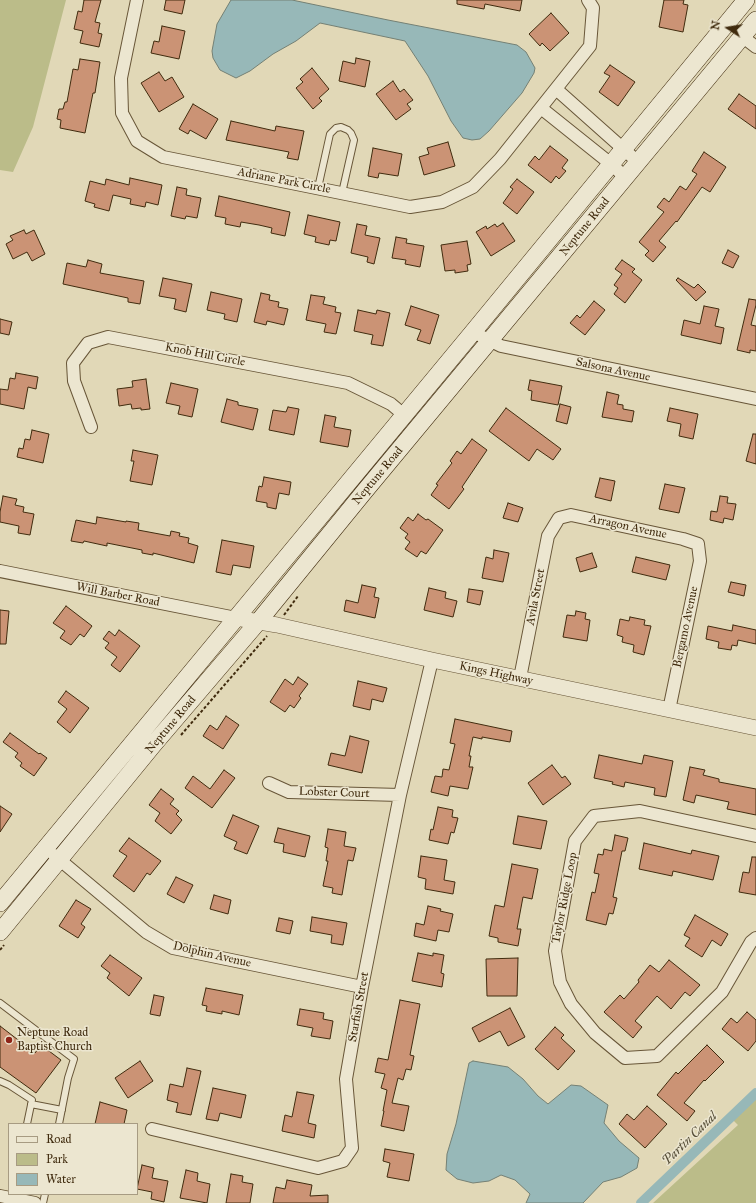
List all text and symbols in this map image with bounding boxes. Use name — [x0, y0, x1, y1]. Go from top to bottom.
north arrow — [708, 8, 748, 48]
text: N — [708, 19, 723, 31]
street label: Adriane Park Circle — [236, 165, 332, 197]
street label: Neptune Road — [557, 195, 613, 259]
street label: Knob Hill Circle — [164, 340, 246, 370]
street label: Salsona Avenue — [574, 355, 652, 385]
street label: Neptune Road — [350, 444, 406, 508]
street label: Arragon Avenue — [588, 512, 668, 542]
street label: Avila Street — [523, 567, 549, 627]
street label: Will Barber Road — [75, 580, 161, 610]
street label: Bergamo Avenue — [670, 585, 702, 669]
street label: Kings Highway — [458, 659, 534, 689]
street label: Neptune Road — [143, 693, 199, 757]
street label: Lobster Court — [298, 785, 370, 801]
street label: Taylor Ridge Loop — [549, 851, 581, 945]
street label: Dolphin Avenue — [172, 939, 252, 971]
street label: Starfish Street — [346, 971, 372, 1043]
place label: Neptune Road Baptist Church — [17, 1026, 92, 1054]
marker: Neptune Road Baptist Church — [4, 1035, 14, 1045]
water label: Partin Canal — [659, 1109, 721, 1169]
legend — [8, 1123, 138, 1195]
text: Road — [46, 1132, 72, 1146]
text: Park — [46, 1152, 68, 1166]
text: Water — [46, 1172, 76, 1186]

